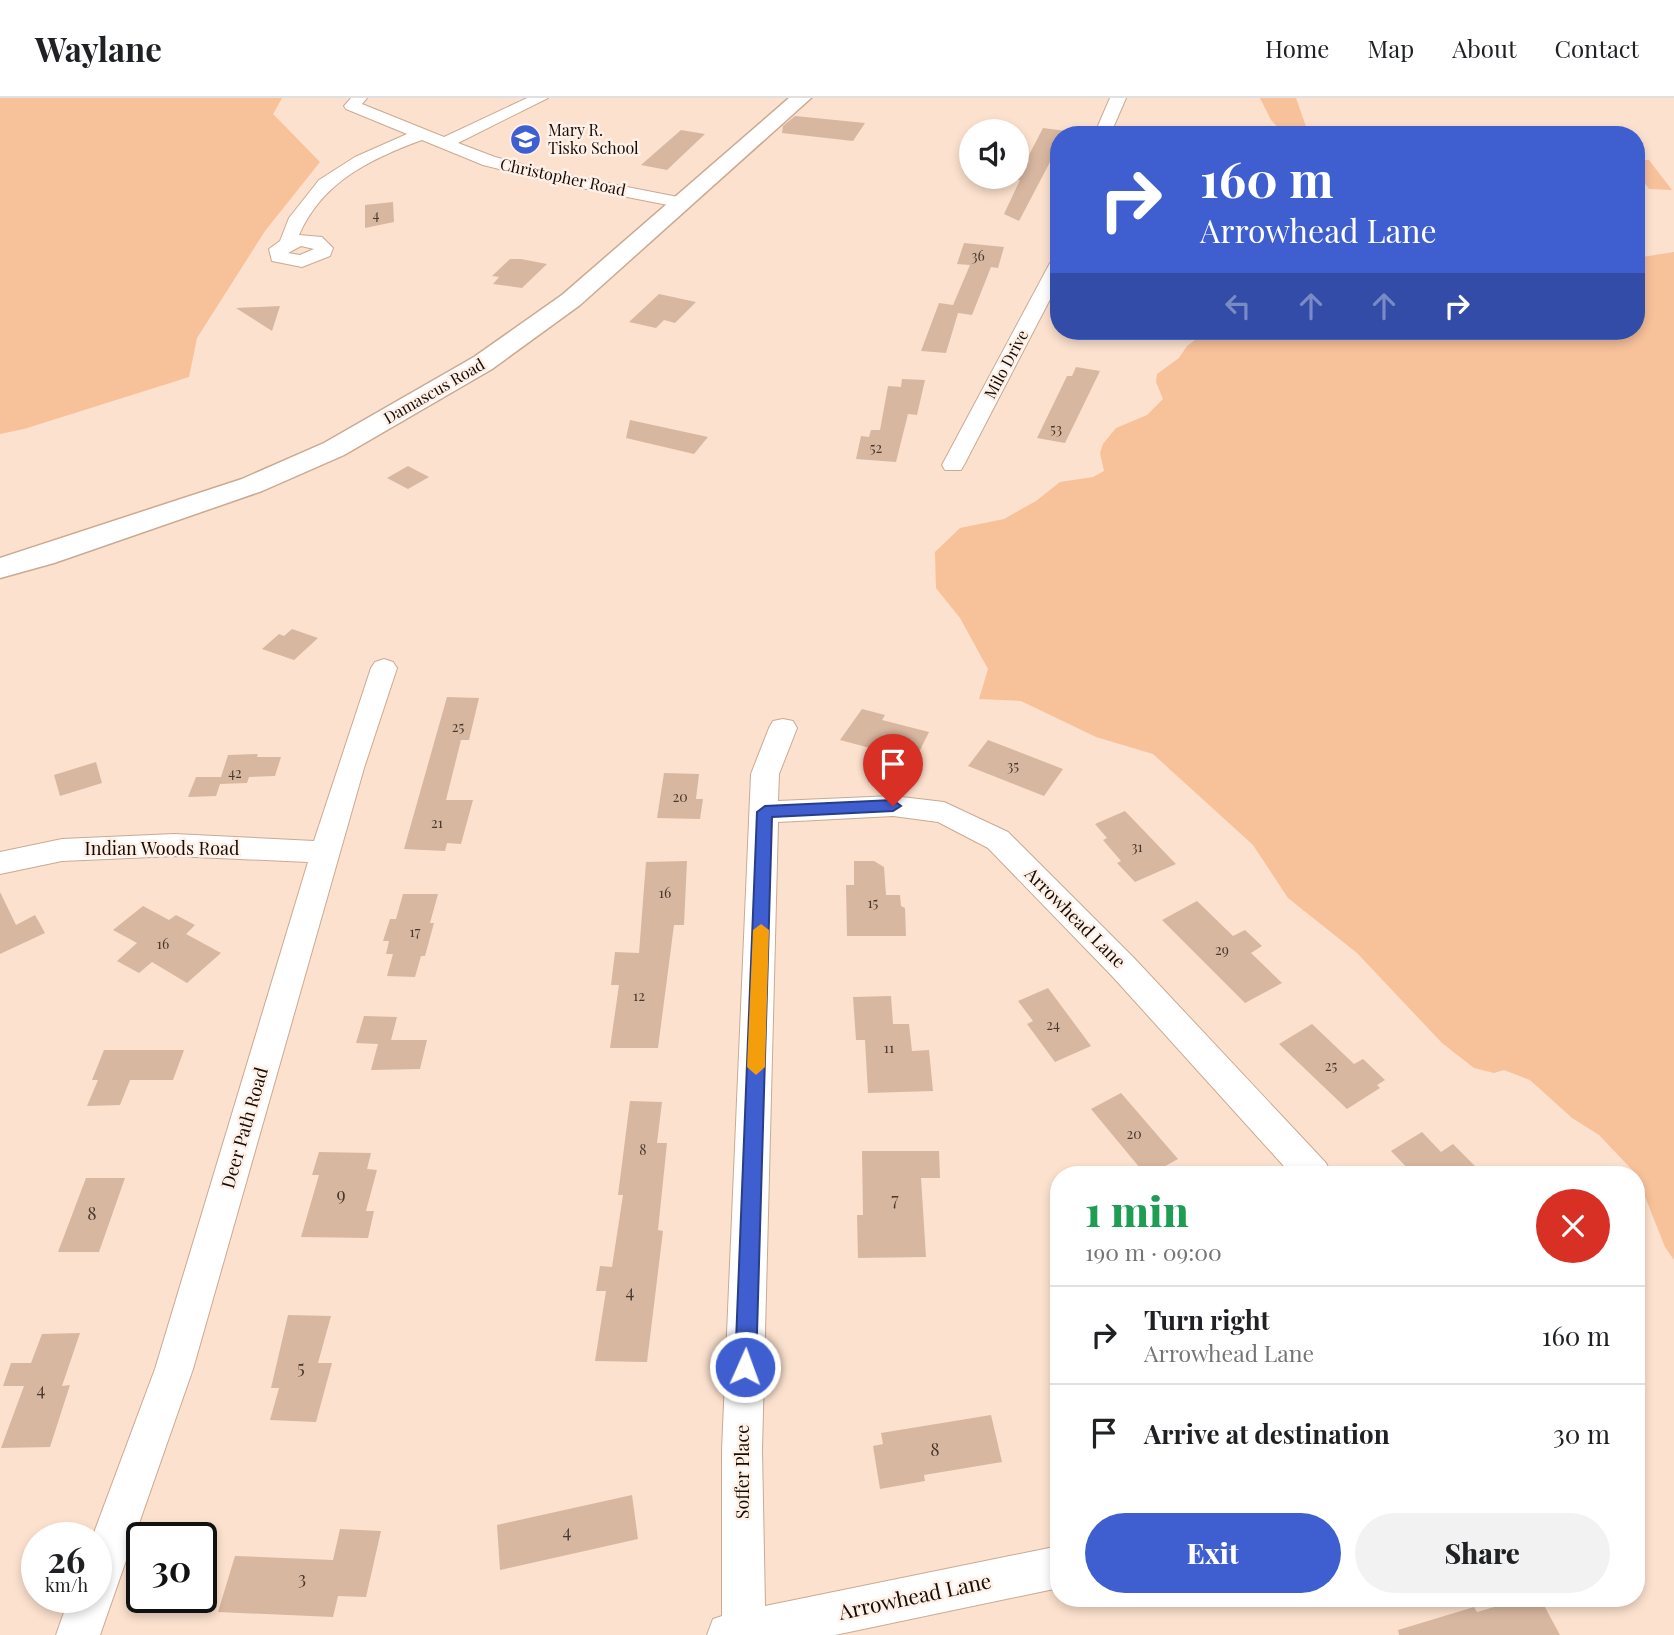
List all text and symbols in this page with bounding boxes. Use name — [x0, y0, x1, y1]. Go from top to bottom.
text: Waylane — [35, 26, 162, 70]
text: Home — [1265, 32, 1329, 64]
text: Map — [1367, 32, 1414, 64]
text: About — [1452, 32, 1516, 64]
text: Contact — [1554, 32, 1639, 64]
place label: Mary R. Tisko School — [548, 119, 639, 158]
map controls — [959, 119, 1029, 189]
button: sound — [959, 119, 1029, 189]
school or university icon: Mary R. Tisko School — [508, 122, 542, 156]
text: 160 m — [1200, 145, 1334, 210]
street label: Christopher Road — [498, 153, 628, 200]
icon: right — [1085, 154, 1176, 245]
house number: 4 — [373, 205, 380, 224]
text: Arrowhead Lane — [1200, 208, 1437, 251]
house number: 36 — [971, 246, 985, 265]
icon: left — [1219, 287, 1257, 325]
icon: ahead — [1292, 287, 1330, 325]
icon: ahead — [1365, 287, 1403, 325]
icon: right — [1438, 287, 1476, 325]
street label: Milo Drive — [979, 326, 1032, 402]
street label: Damascus Road — [379, 353, 488, 428]
house number: 53 — [1050, 419, 1062, 438]
house number: 52 — [870, 438, 883, 457]
house number: 25 — [452, 717, 464, 736]
pin — [863, 734, 923, 806]
icon: arrive — [874, 745, 912, 783]
house number: 35 — [1007, 756, 1019, 775]
house number: 42 — [228, 763, 242, 782]
house number: 20 — [672, 787, 688, 806]
house number: 21 — [431, 813, 443, 832]
street label: Indian Woods Road — [85, 836, 240, 860]
house number: 31 — [1131, 837, 1143, 856]
street label: Arrowhead Lane — [1019, 861, 1131, 973]
house number: 16 — [659, 883, 671, 902]
house number: 15 — [868, 893, 879, 912]
house number: 17 — [410, 922, 421, 941]
house number: 16 — [157, 934, 169, 953]
house number: 29 — [1215, 940, 1229, 959]
house number: 12 — [633, 986, 645, 1005]
house number: 24 — [1046, 1015, 1060, 1034]
house number: 11 — [884, 1038, 894, 1057]
house number: 25 — [1325, 1056, 1337, 1075]
street label: Deer Path Road — [215, 1064, 273, 1191]
house number: 20 — [1126, 1124, 1142, 1143]
house number: 8 — [639, 1140, 647, 1159]
house number: 9 — [336, 1182, 346, 1206]
text: 1 min — [1085, 1182, 1189, 1238]
house number: 7 — [891, 1187, 899, 1211]
button: close — [1536, 1189, 1610, 1263]
house number: 8 — [87, 1201, 97, 1225]
text: 190 m · 09:00 — [1085, 1236, 1222, 1267]
house number: 4 — [626, 1279, 635, 1303]
text: Turn right — [1144, 1302, 1270, 1337]
icon: right — [1085, 1316, 1123, 1354]
text: 160 m — [1542, 1318, 1610, 1353]
position arrow — [708, 1330, 782, 1404]
text: Arrowhead Lane — [1144, 1337, 1314, 1368]
house number: 5 — [297, 1355, 305, 1379]
house number: 4 — [37, 1377, 46, 1401]
icon: arrive — [1085, 1414, 1123, 1452]
text: Arrive at destination — [1144, 1416, 1390, 1451]
text: 30 m — [1553, 1416, 1610, 1451]
street label: Soffer Place — [730, 1425, 754, 1519]
house number: 8 — [930, 1437, 940, 1461]
button: Exit — [1085, 1513, 1341, 1593]
button: Share — [1355, 1513, 1610, 1593]
house number: 4 — [563, 1519, 572, 1543]
speed limit sign: 30 — [126, 1522, 217, 1613]
text: 26 — [48, 1535, 85, 1582]
street label: Arrowhead Lane — [835, 1565, 993, 1625]
house number: 3 — [298, 1566, 306, 1590]
text: km/h — [45, 1573, 88, 1597]

